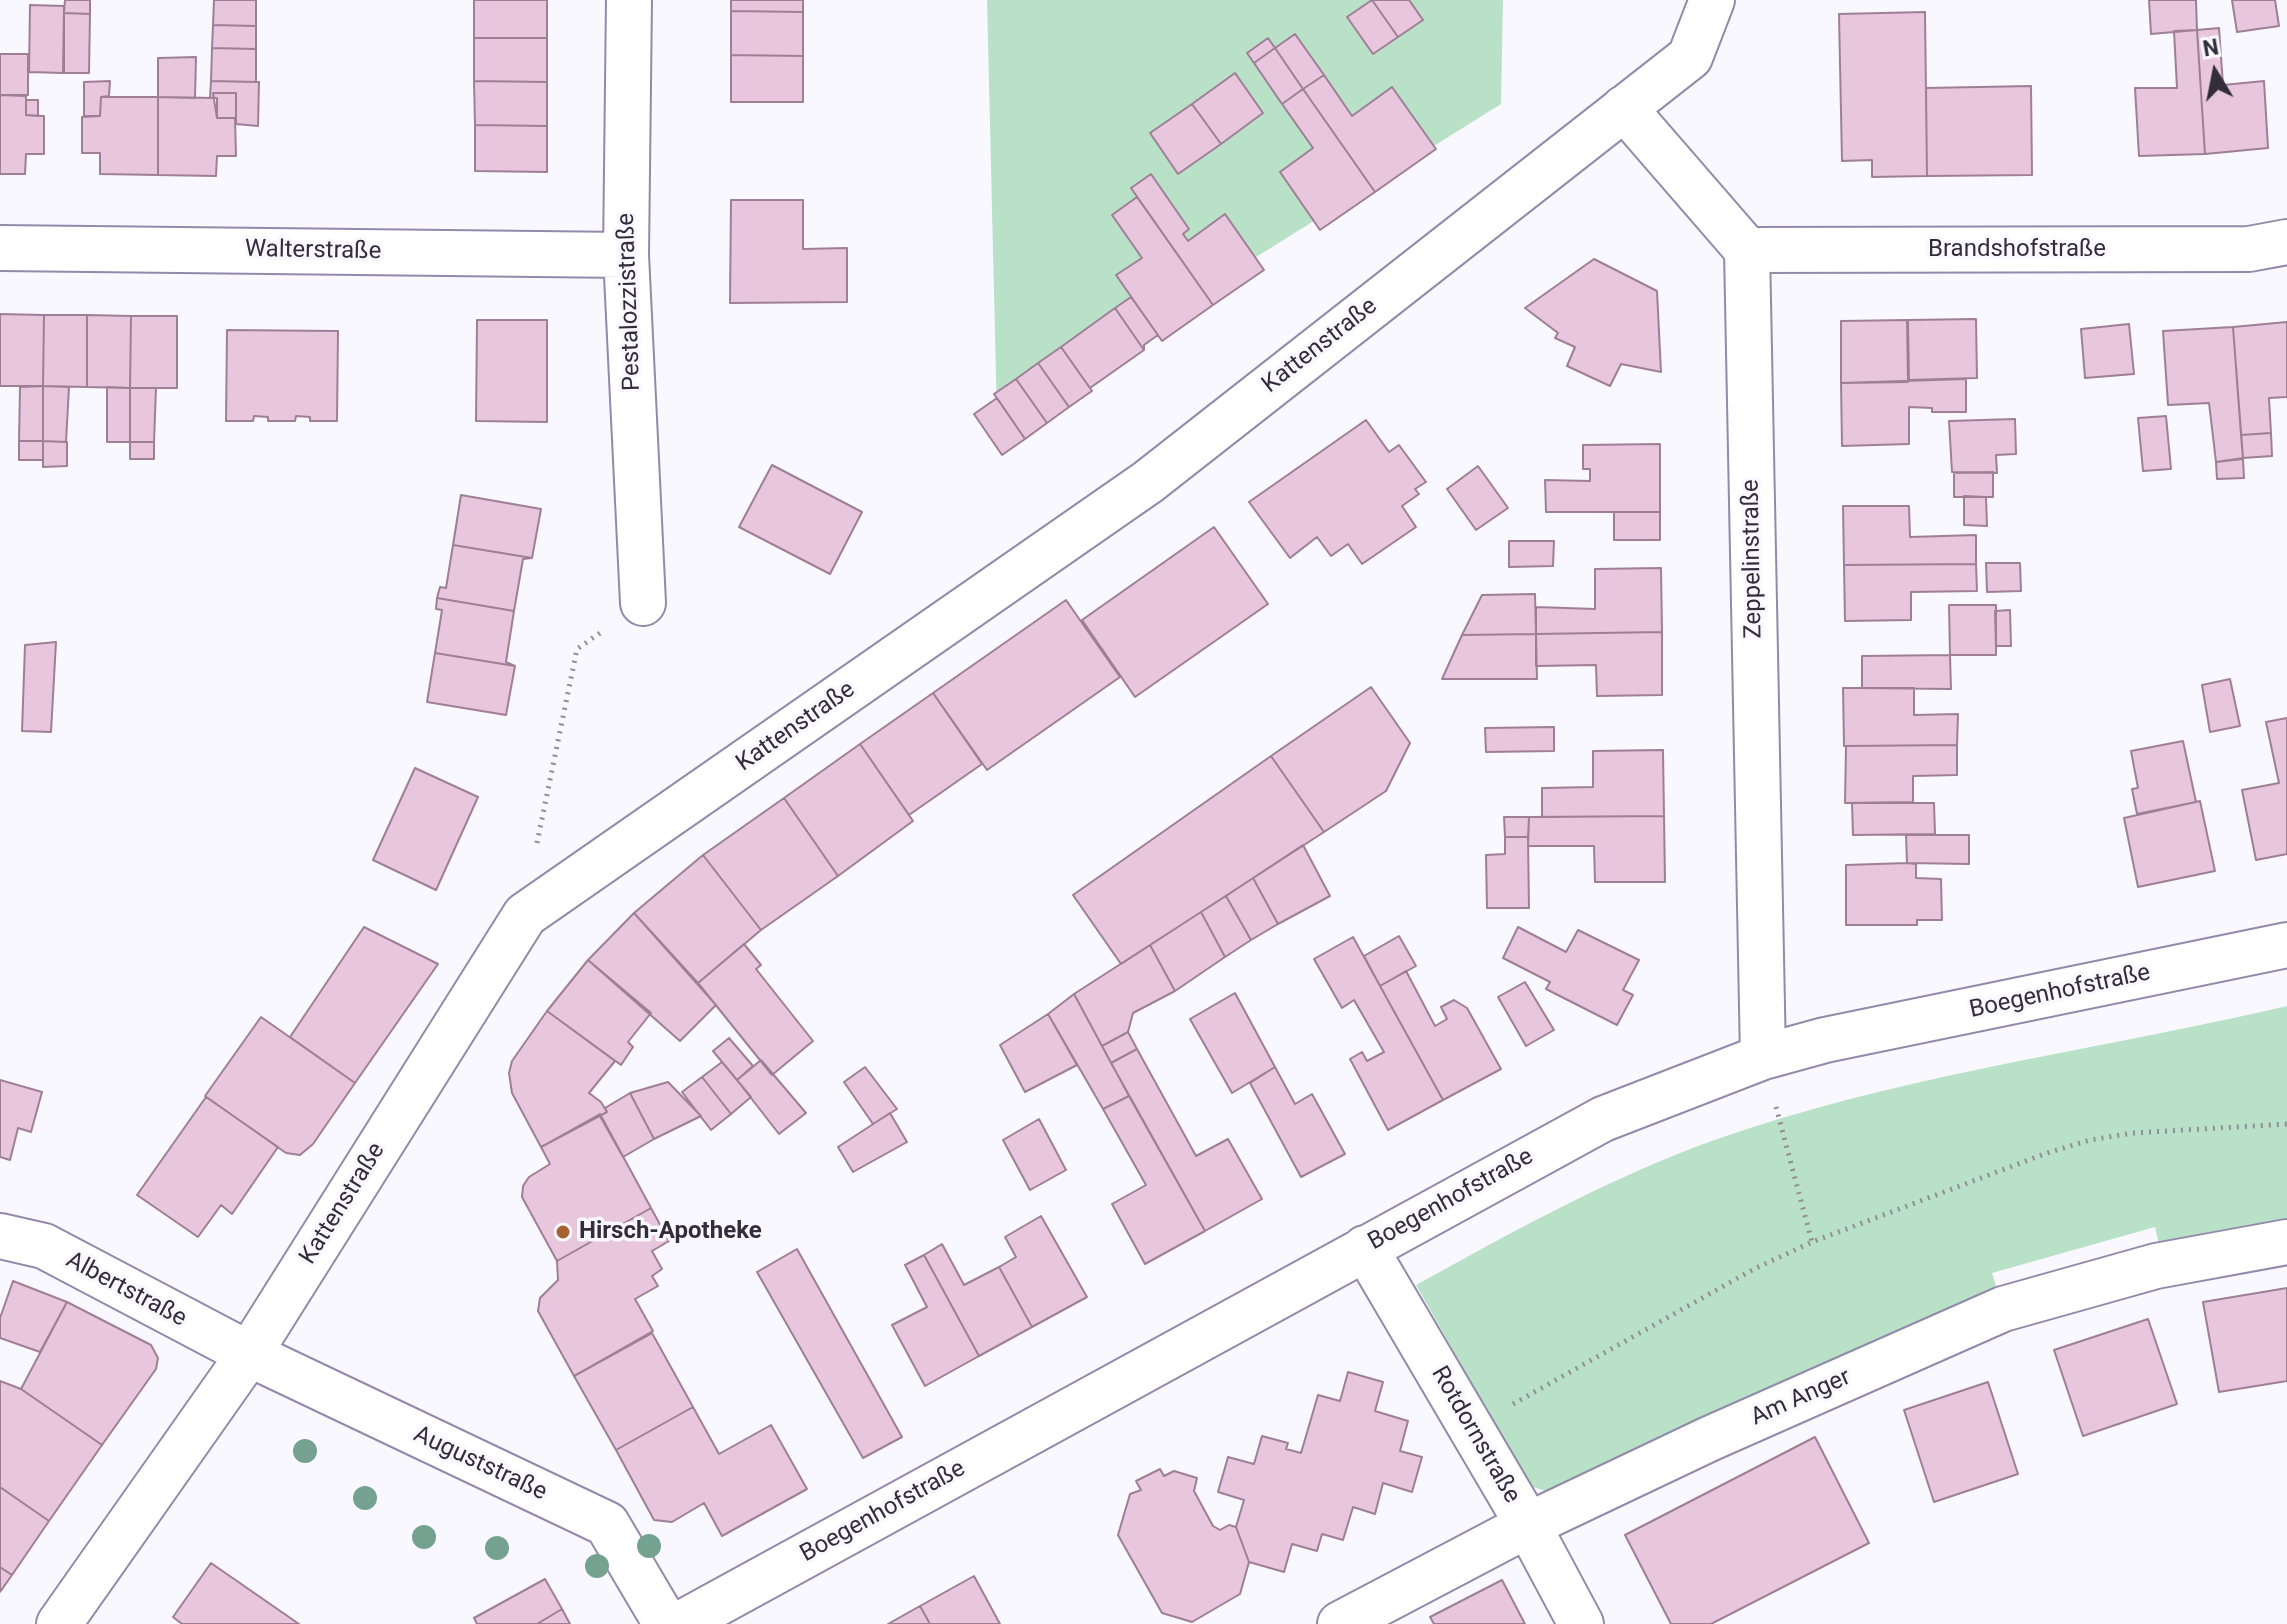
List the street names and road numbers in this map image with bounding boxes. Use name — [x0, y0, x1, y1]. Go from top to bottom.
street label: Pestalozzistraße — [613, 213, 647, 391]
street label: Walterstraße — [245, 235, 381, 267]
street label: Brandshofstraße — [1928, 236, 2106, 264]
street label: Kattenstraße — [1257, 292, 1383, 400]
street label: Zeppelinstraße — [1737, 479, 1769, 639]
street label: Kattenstraße — [731, 676, 861, 778]
street label: Boegenhofstraße — [1967, 959, 2153, 1025]
street label: Kattenstraße — [294, 1138, 392, 1270]
street label: Boegenhofstraße — [1364, 1143, 1538, 1257]
street label: Albertstraße — [61, 1246, 191, 1334]
street label: Rotdornstraße — [1424, 1362, 1526, 1508]
street label: Am Anger — [1747, 1363, 1855, 1433]
street label: Auguststraße — [409, 1421, 551, 1507]
street label: Boegenhofstraße — [796, 1455, 970, 1569]

